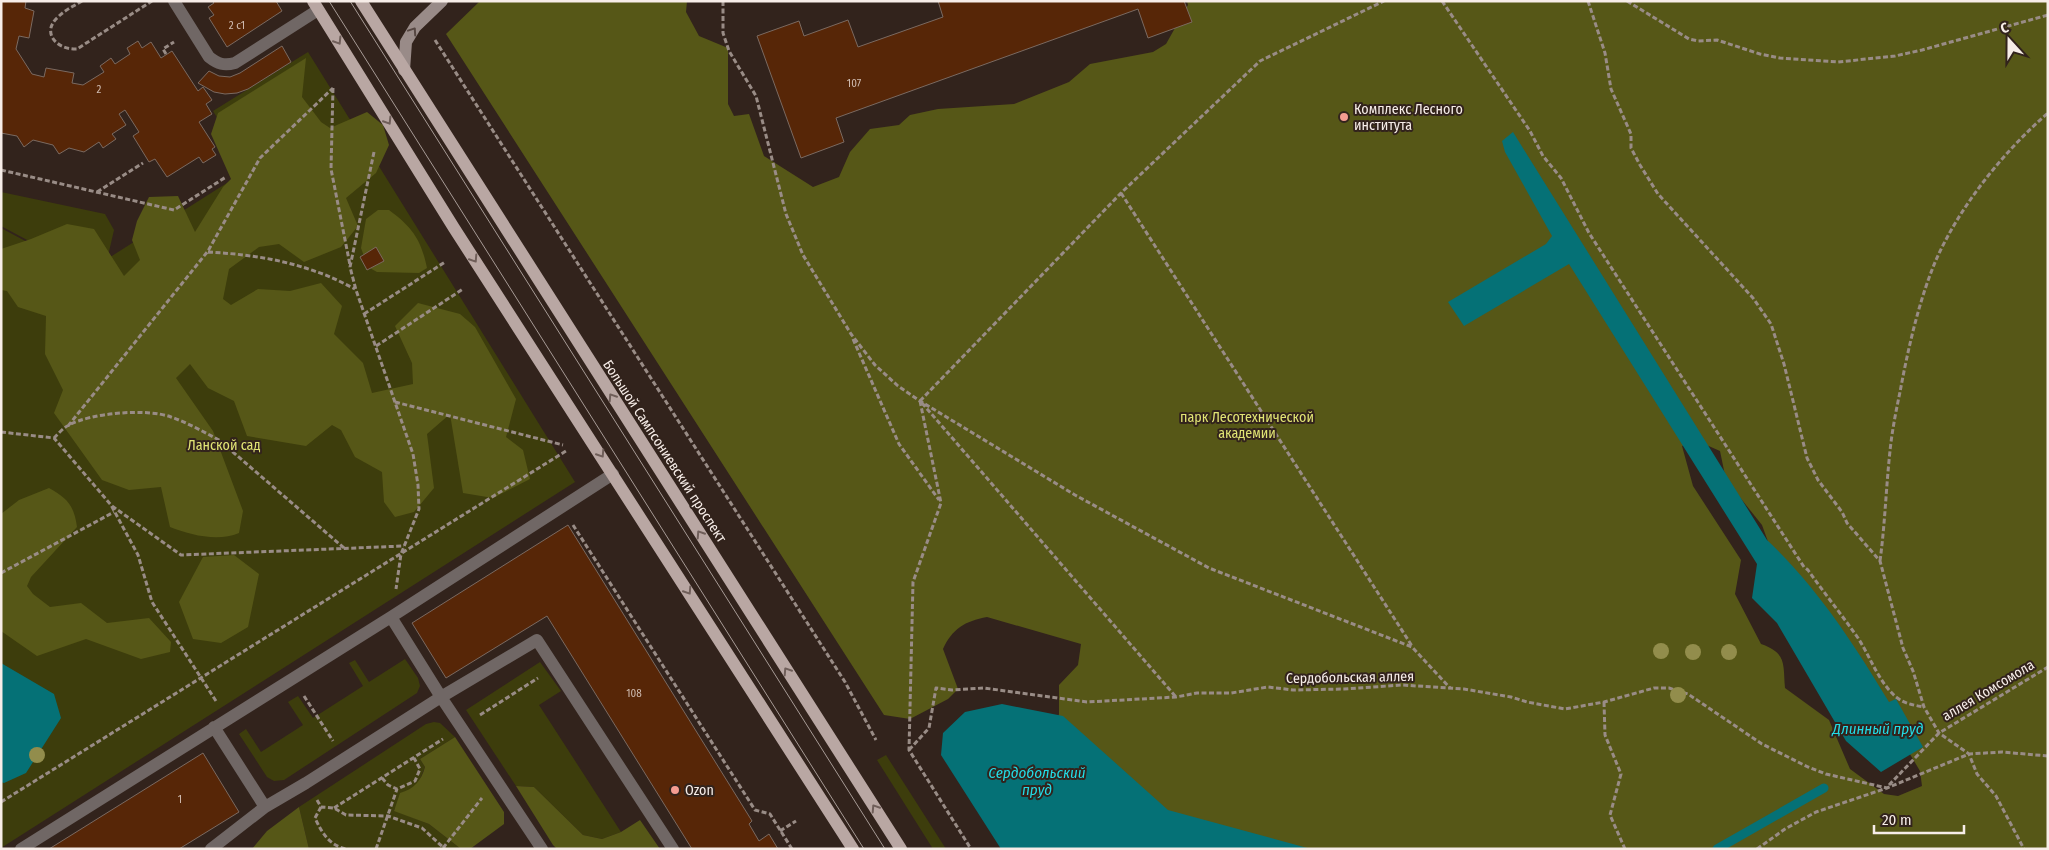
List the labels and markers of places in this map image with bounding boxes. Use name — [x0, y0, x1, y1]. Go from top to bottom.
place label: Комплекс Лесного института — [1354, 101, 1463, 134]
marker: Комплекс Лесного института — [1338, 111, 1350, 123]
place label: Ozon — [685, 782, 714, 799]
marker: Ozon — [669, 784, 681, 796]

